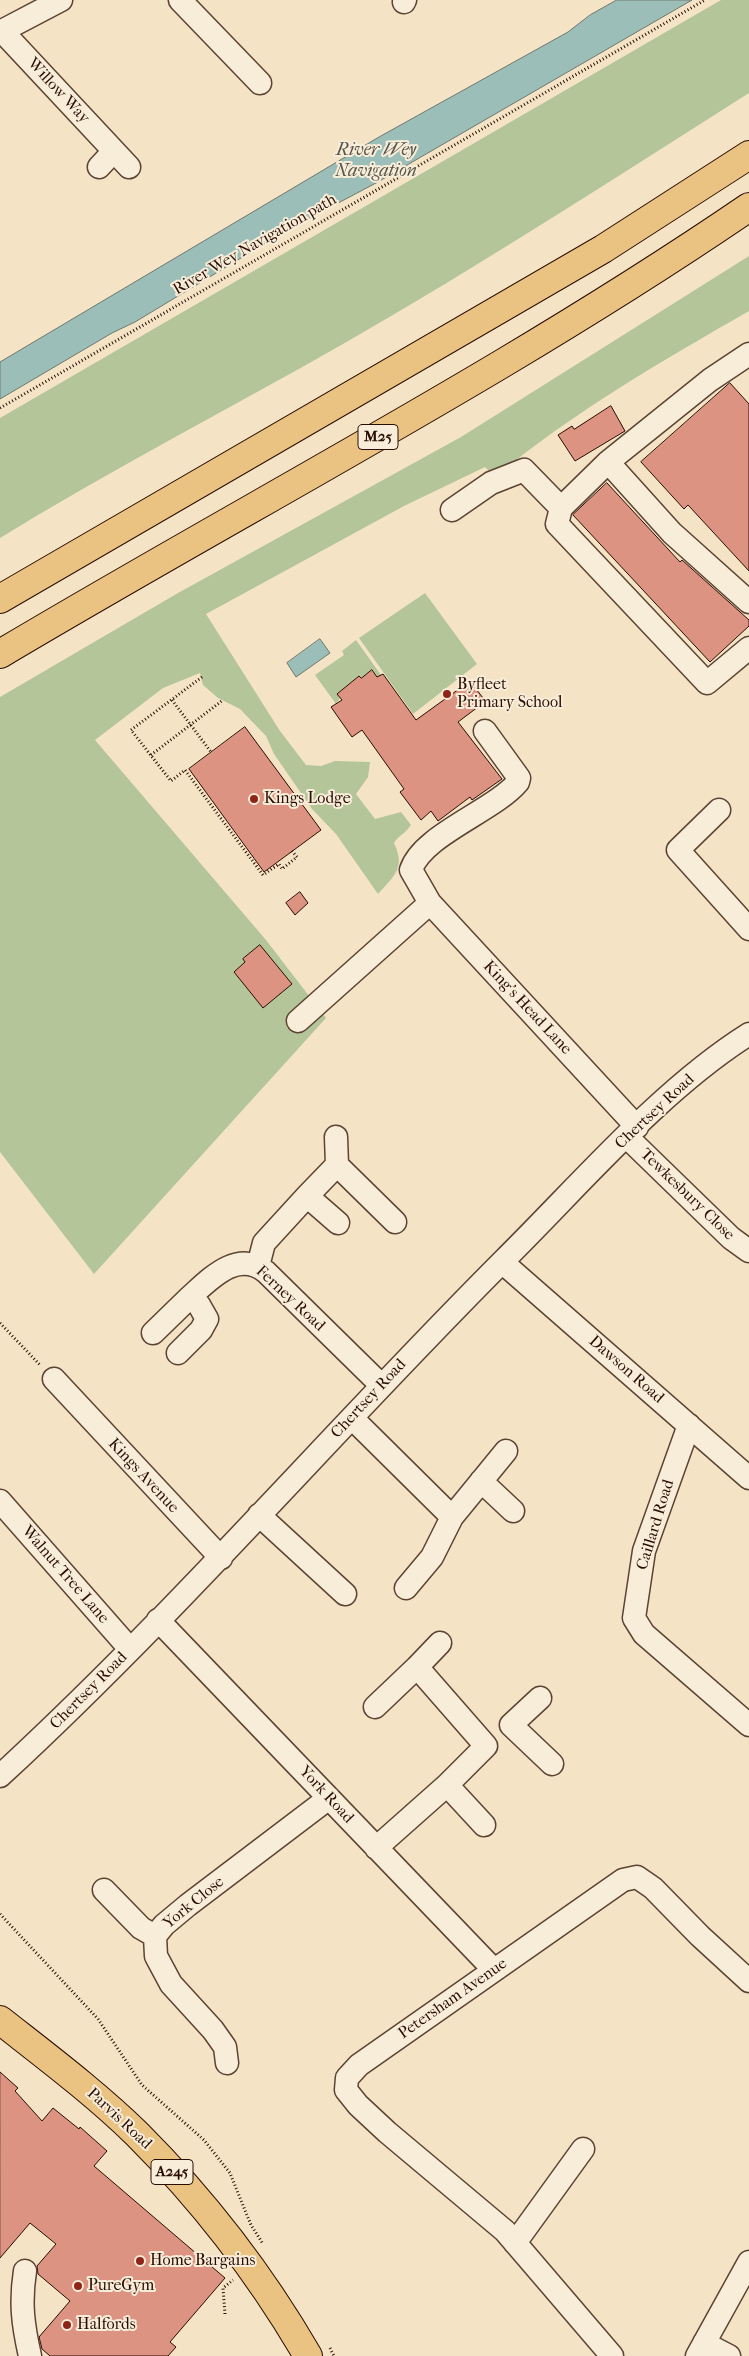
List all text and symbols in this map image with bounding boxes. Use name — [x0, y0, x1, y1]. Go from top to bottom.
street label: Willow Way — [23, 54, 93, 128]
water label: River Wey Navigation — [335, 140, 417, 182]
street label: River Wey Navigation path — [170, 190, 340, 300]
road number: M25 — [358, 424, 398, 450]
place label: Byfleet Primary School — [457, 675, 562, 713]
marker: Byfleet Primary School — [441, 688, 453, 700]
place label: Kings Lodge — [264, 789, 351, 809]
marker: Kings Lodge — [248, 793, 260, 805]
street label: King's Head Lane — [479, 957, 575, 1059]
street label: Chertsey Road — [611, 1070, 699, 1154]
street label: Tewkesbury Close — [636, 1145, 738, 1245]
street label: Ferney Road — [251, 1262, 329, 1336]
street label: Dawson Road — [584, 1332, 668, 1408]
street label: Chertsey Road — [327, 1355, 411, 1443]
street label: Kings Avenue — [104, 1435, 182, 1517]
street label: Caillard Road — [633, 1477, 679, 1573]
street label: Walnut Tree Lane — [17, 1522, 113, 1628]
street label: Chertsey Road — [46, 1648, 132, 1734]
street label: York Road — [295, 1762, 357, 1828]
street label: York Close — [160, 1873, 228, 1933]
street label: Petersham Avenue — [395, 1954, 511, 2044]
street label: Parvis Road — [83, 2084, 155, 2154]
road number: A245 — [151, 2160, 193, 2184]
place label: Home Bargains — [150, 2251, 255, 2271]
marker: Home Bargains — [134, 2255, 146, 2267]
place label: PureGym — [88, 2276, 154, 2296]
marker: PureGym — [72, 2280, 84, 2292]
place label: Halfords — [77, 2315, 136, 2335]
marker: Halfords — [61, 2319, 73, 2331]

